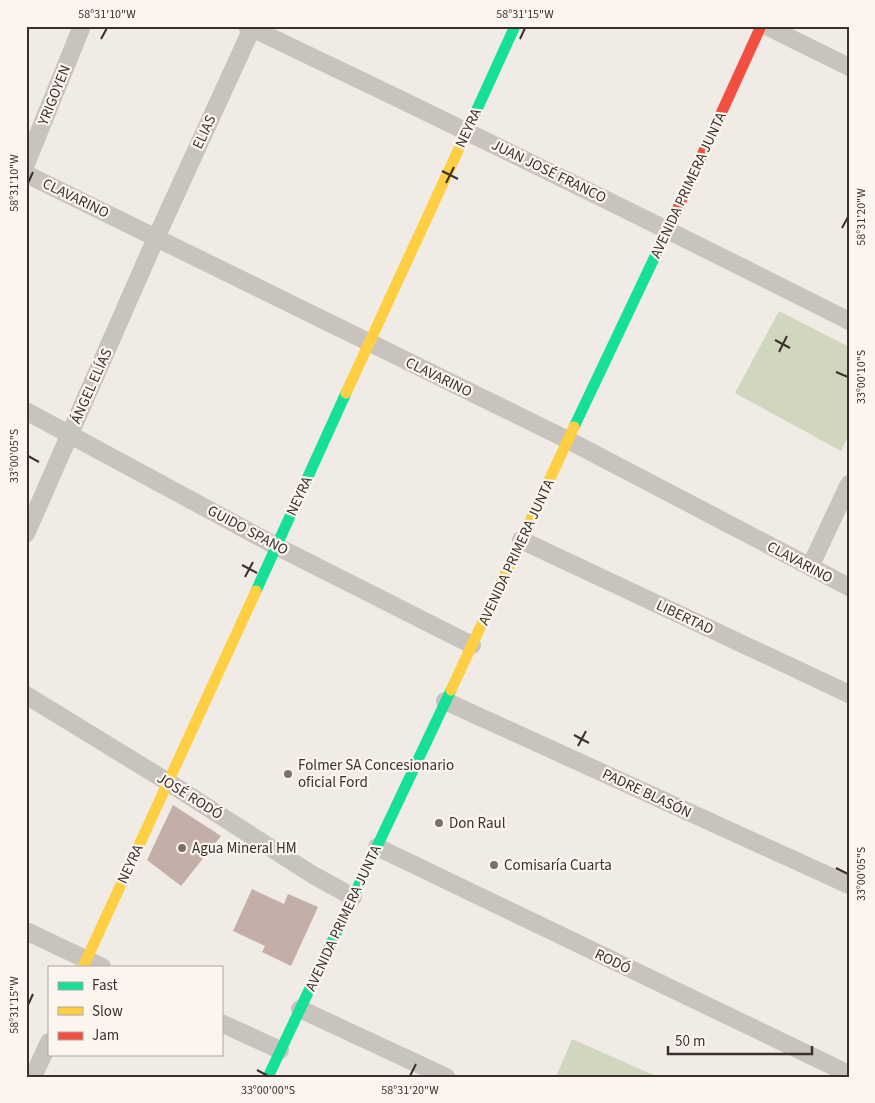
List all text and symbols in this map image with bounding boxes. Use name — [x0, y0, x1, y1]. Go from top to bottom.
text: 58°31'10"W — [78, 6, 136, 23]
text: 58°31'15"W — [496, 6, 554, 23]
street label: YRIGOYEN — [32, 62, 76, 129]
street label: NEYRA — [450, 104, 487, 151]
street label: AVENIDA PRIMERA JUNTA — [645, 108, 732, 262]
street label: ELIAS — [187, 112, 221, 153]
street label: JUAN JOSÉ FRANCO — [488, 135, 610, 208]
text: 58°31'10"W — [6, 154, 23, 212]
street label: CLAVARINO — [39, 173, 113, 224]
text: 58°31'20"W — [853, 188, 870, 246]
street label: ÁNGEL ELÍAS — [65, 345, 117, 427]
text: 33°00'10"S — [853, 350, 870, 404]
street label: CLAVARINO — [402, 352, 476, 403]
text: 33°00'05"S — [6, 429, 23, 483]
street label: NEYRA — [281, 472, 318, 519]
street label: AVENIDA PRIMERA JUNTA — [473, 475, 560, 629]
street label: GUIDO SPANO — [204, 500, 292, 561]
street label: CLAVARINO — [763, 536, 836, 589]
street label: LIBERTAD — [653, 595, 717, 640]
place label: Folmer SA Concesionario oficial Ford — [298, 755, 454, 793]
street label: PADRE BLASÓN — [599, 764, 695, 823]
street label: JOSÉ RODÓ — [153, 768, 227, 825]
marker: Folmer SA Concesionario oficial Ford — [282, 768, 294, 780]
place label: Don Raul — [449, 813, 506, 834]
marker: Don Raul — [433, 817, 445, 829]
place label: Agua Mineral HM — [192, 838, 297, 859]
street label: NEYRA — [112, 840, 149, 887]
street label: AVENIDA PRIMERA JUNTA — [300, 841, 387, 995]
marker: Agua Mineral HM — [176, 842, 188, 854]
text: 33°00'05"S — [853, 847, 870, 901]
place label: Comisaría Cuarta — [504, 855, 612, 876]
marker: Comisaría Cuarta — [488, 859, 500, 871]
street label: RODÓ — [591, 944, 634, 979]
legend — [48, 966, 222, 1056]
text: Fast — [92, 975, 118, 996]
text: 58°31'15"W — [6, 976, 23, 1034]
text: Slow — [92, 1001, 123, 1022]
scale bar — [668, 1023, 811, 1055]
text: Jam — [92, 1025, 119, 1046]
text: 50 m — [675, 1031, 705, 1052]
text: 33°00'00"S — [241, 1082, 295, 1099]
text: 58°31'20"W — [381, 1082, 439, 1099]

